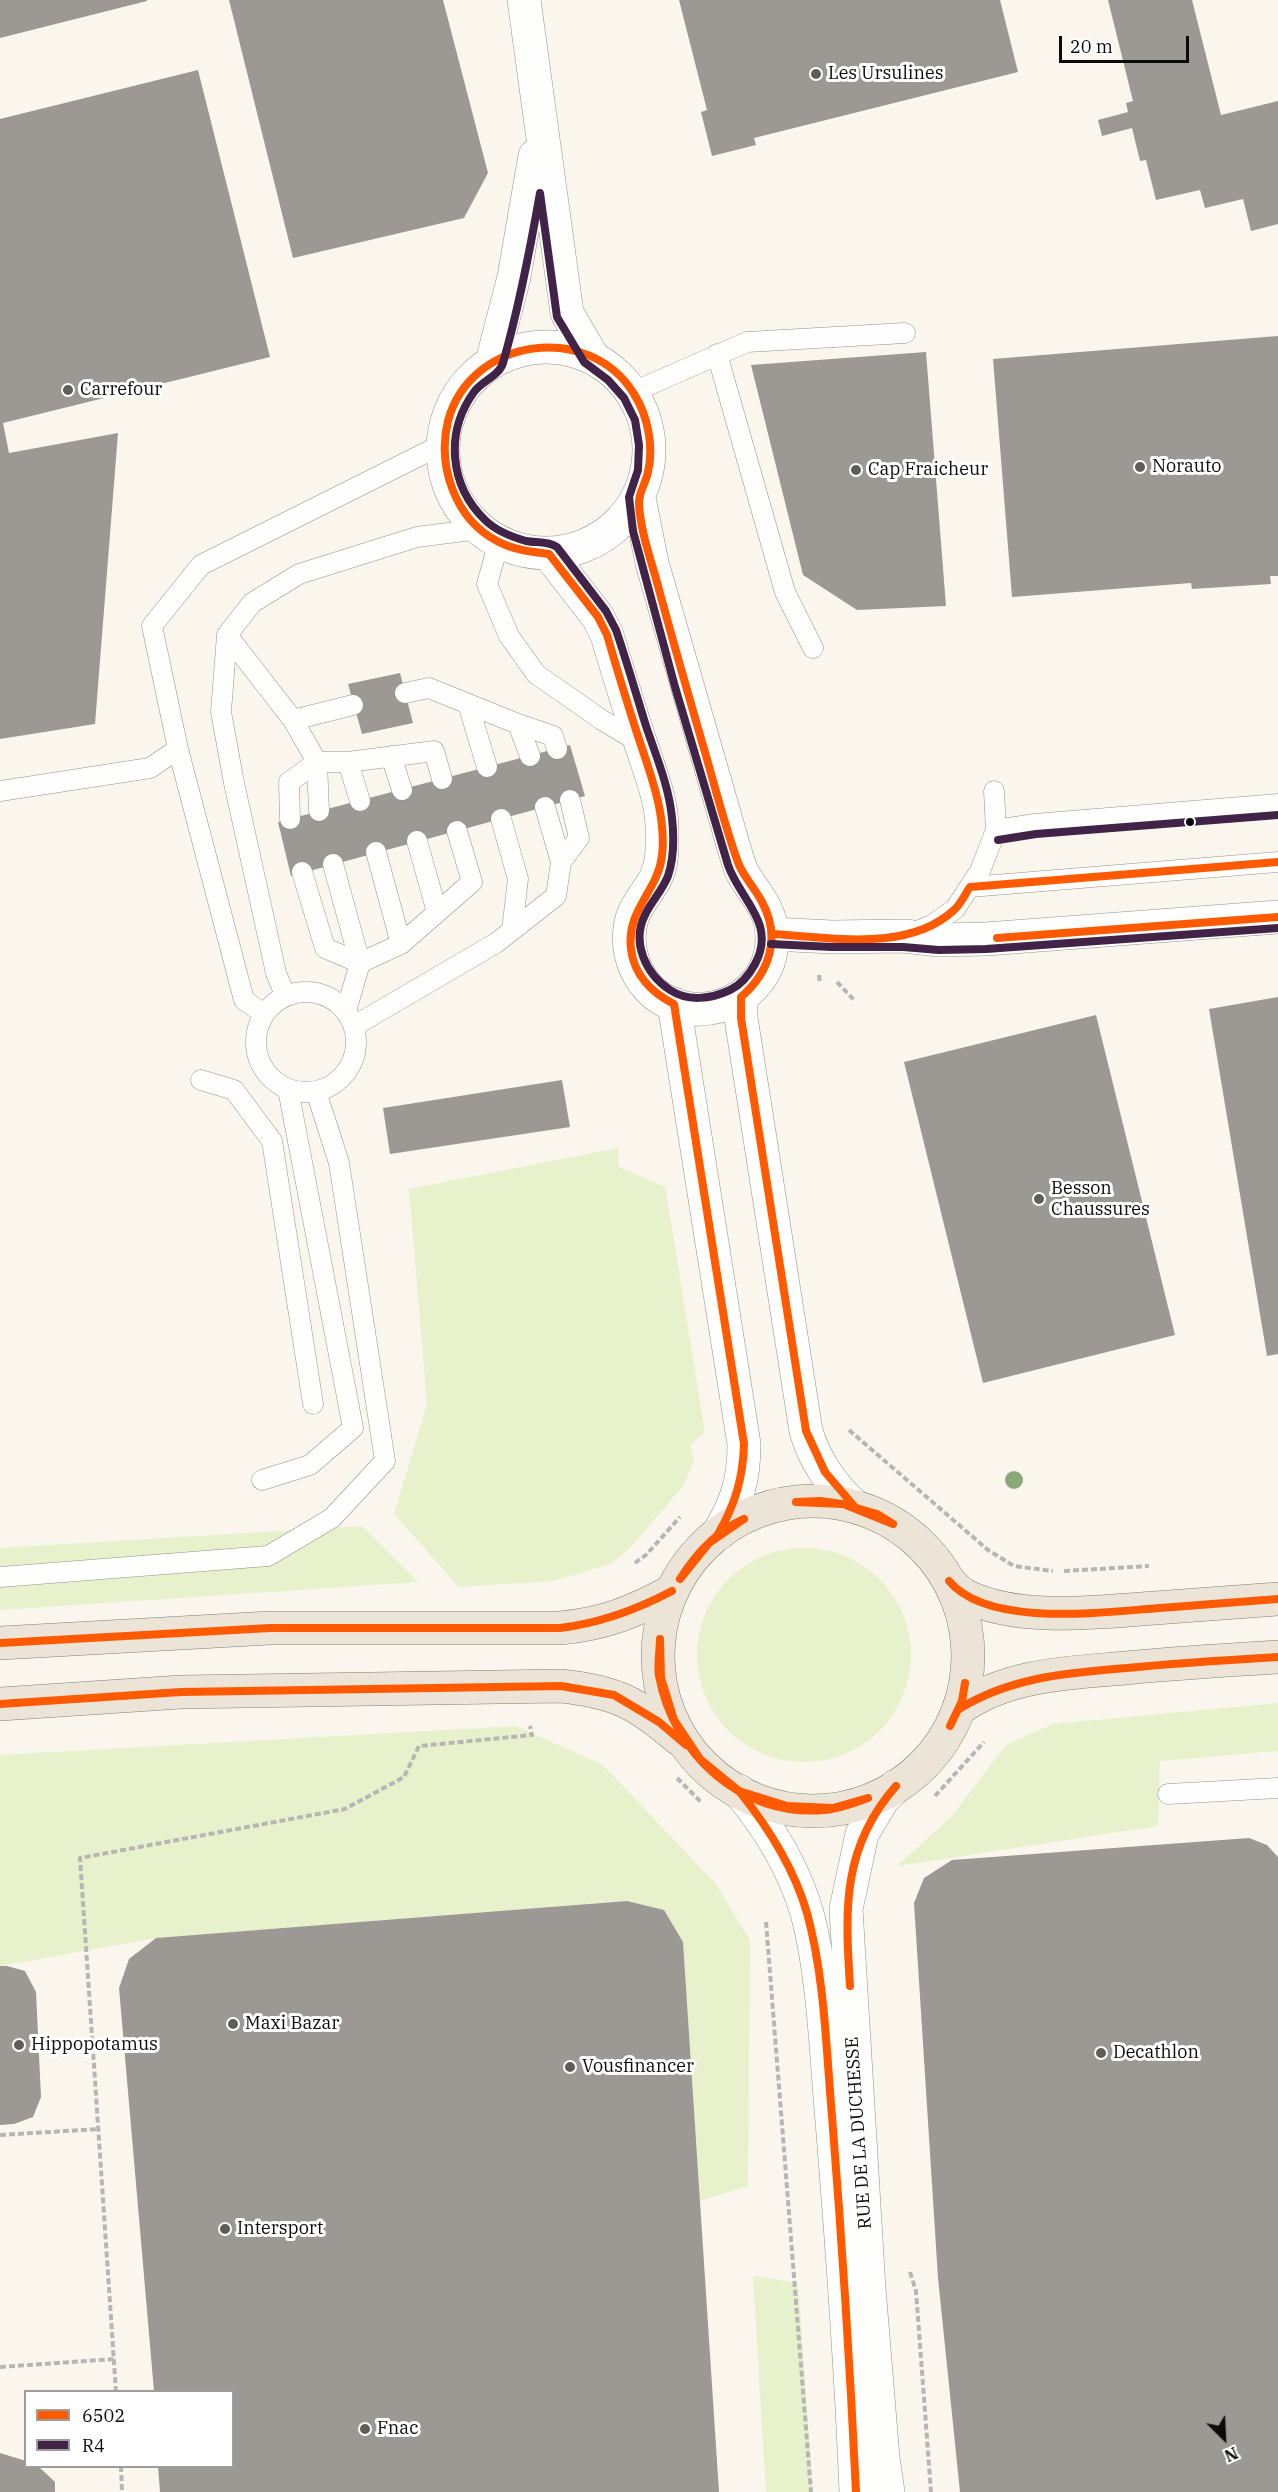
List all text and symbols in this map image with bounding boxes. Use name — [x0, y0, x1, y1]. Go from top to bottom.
scale bar — [1062, 24, 1192, 62]
text: 20 m — [1070, 35, 1113, 58]
place label: Les Ursulines — [828, 63, 943, 85]
marker: Les Ursulines — [809, 67, 823, 81]
place label: Carrefour — [80, 379, 162, 401]
marker: Carrefour — [61, 383, 75, 397]
place label: Norauto — [1152, 456, 1221, 478]
place label: Cap Fraicheur — [868, 459, 988, 481]
marker: Norauto — [1133, 460, 1147, 474]
marker: Cap Fraicheur — [849, 463, 863, 477]
unlabelled marker — [1184, 816, 1196, 828]
place label: Besson Chaussures — [1051, 1178, 1150, 1220]
marker: Besson Chaussures — [1032, 1192, 1046, 1206]
place label: Maxi Bazar — [245, 2013, 339, 2035]
marker: Maxi Bazar — [226, 2017, 240, 2031]
place label: Hippopotamus — [31, 2034, 158, 2056]
street label: RUE DE LA DUCHESSE — [842, 2036, 876, 2230]
marker: Hippopotamus — [12, 2038, 26, 2052]
place label: Decathlon — [1113, 2042, 1199, 2064]
marker: Decathlon — [1094, 2046, 1108, 2060]
place label: Vousfinancer — [582, 2056, 694, 2078]
marker: Vousfinancer — [563, 2060, 577, 2074]
place label: Intersport — [237, 2218, 323, 2240]
marker: Intersport — [218, 2222, 232, 2236]
legend — [24, 2390, 234, 2468]
text: 6502 — [82, 2404, 125, 2427]
north arrow — [1194, 2408, 1254, 2468]
place label: Fnac — [377, 2418, 418, 2440]
marker: Fnac — [358, 2422, 372, 2436]
text: R4 — [82, 2434, 105, 2457]
text: N — [1221, 2443, 1241, 2466]

